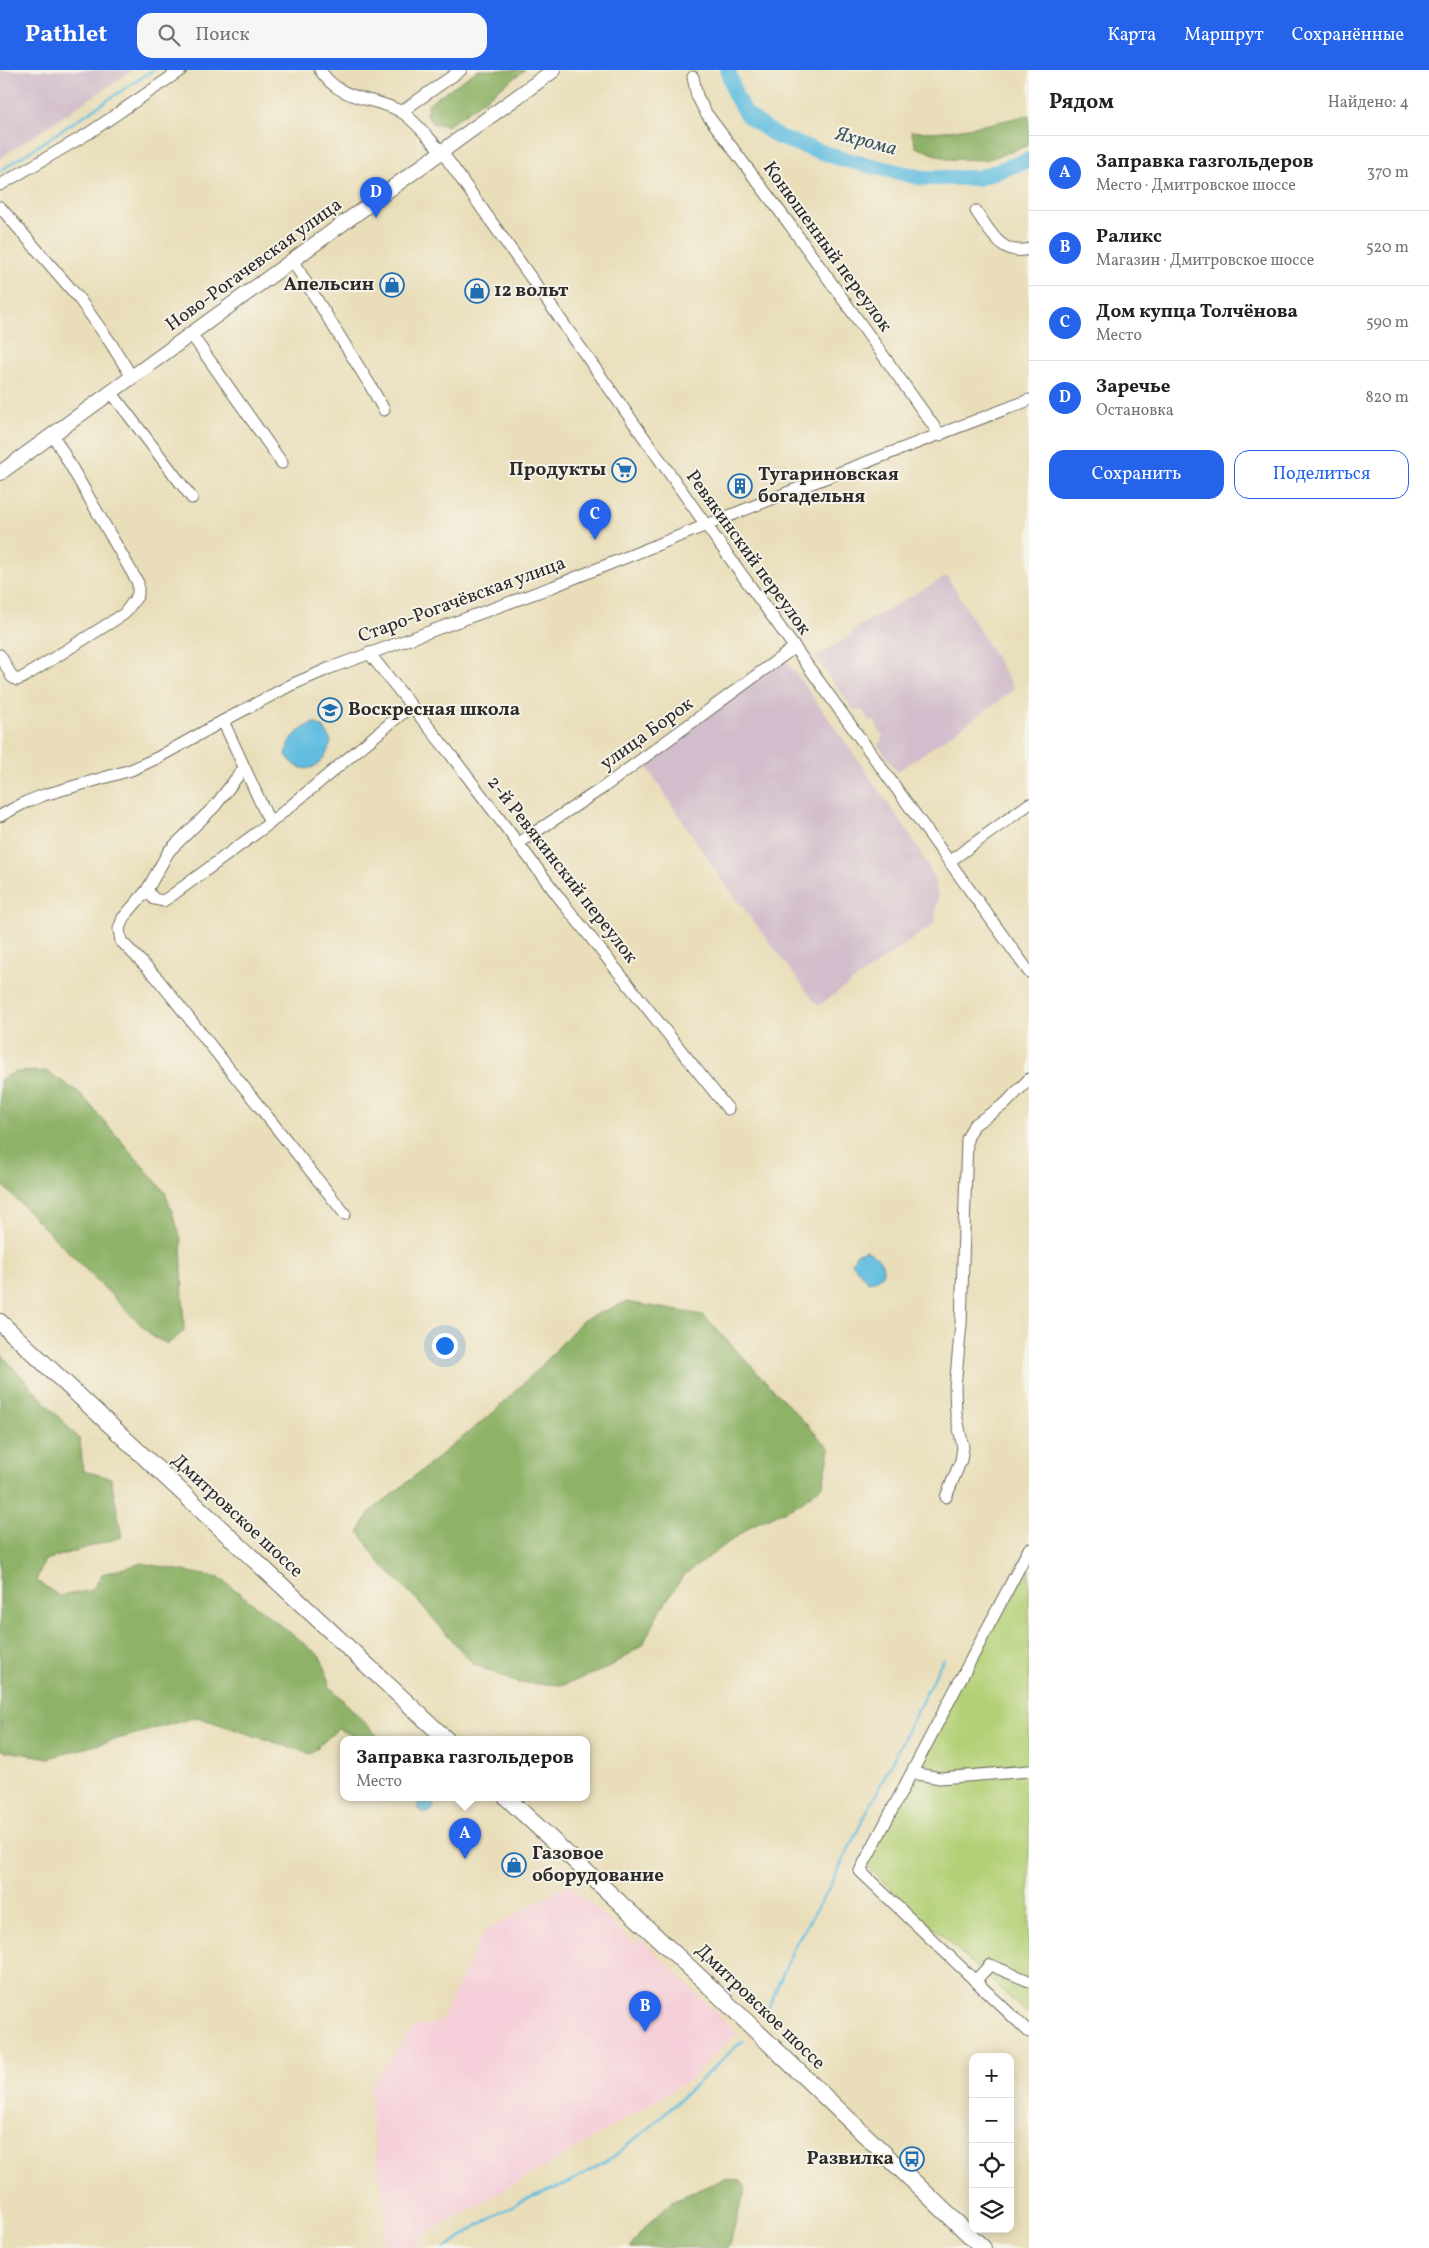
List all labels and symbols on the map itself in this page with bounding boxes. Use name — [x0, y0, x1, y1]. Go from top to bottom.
water label: Яхрома — [831, 120, 900, 164]
street label: Конюшенный переулок — [756, 156, 898, 338]
pin: D — [360, 177, 392, 218]
street label: Ново-Рогачевская улица — [160, 192, 348, 338]
place label: Апельсин — [283, 272, 374, 298]
shop icon: Апельсин — [379, 272, 405, 298]
shop icon: 12 вольт — [464, 278, 490, 304]
place label: 12 вольт — [494, 278, 569, 304]
place label: Продукты — [509, 457, 606, 483]
supermarket icon: Продукты — [611, 457, 637, 483]
place label: Тугариновская богадельня — [758, 462, 899, 510]
street label: Ревякинский переулок — [679, 465, 817, 641]
building icon: Тугариновская богадельня — [727, 473, 753, 499]
pin: C — [579, 499, 611, 540]
street label: Старо-Рогачёвская улица — [355, 550, 569, 650]
street label: улица Борок — [595, 691, 699, 777]
school or university icon: Воскресная школа — [317, 697, 343, 723]
place label: Воскресная школа — [348, 697, 520, 723]
street label: 2-й Ревякинский переулок — [480, 771, 644, 969]
your location — [432, 1333, 458, 1359]
street label: Дмитровское шоссе — [165, 1448, 309, 1584]
pin: A — [449, 1818, 481, 1859]
place label: Газовое оборудование — [532, 1841, 664, 1889]
shop icon: Газовое оборудование — [501, 1852, 527, 1878]
street label: Дмитровское шоссе — [689, 1938, 831, 2076]
pin: B — [629, 1991, 661, 2032]
place label: Развилка — [806, 2146, 894, 2172]
bus stop icon: Развилка — [899, 2146, 925, 2172]

